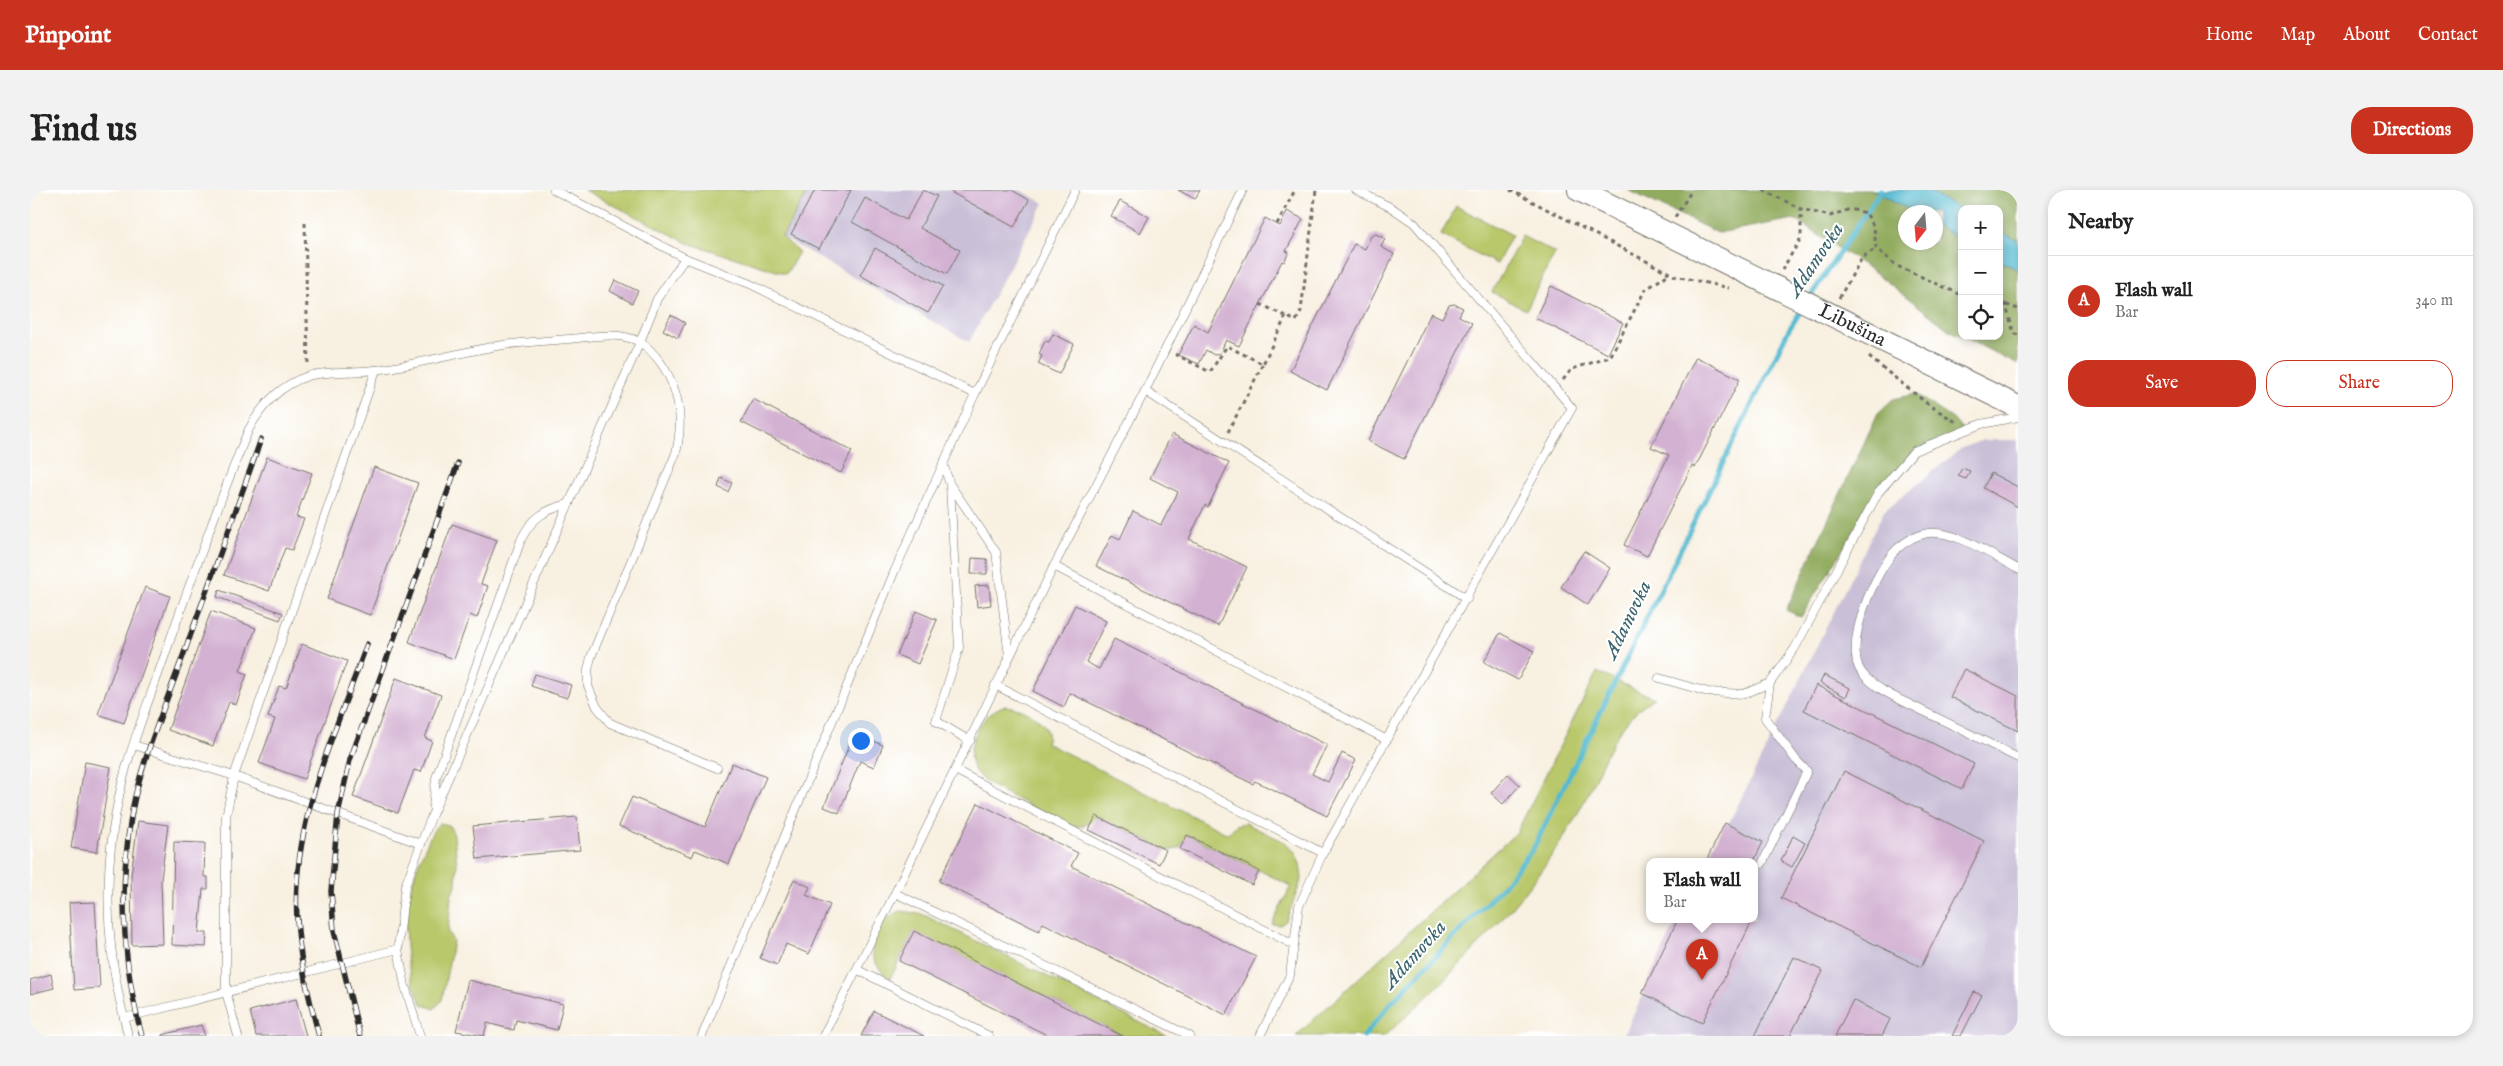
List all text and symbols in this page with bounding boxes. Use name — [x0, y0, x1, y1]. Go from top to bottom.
text: Pinpoint — [25, 20, 111, 51]
text: Home — [2206, 24, 2253, 47]
text: Map — [2281, 24, 2315, 47]
text: About — [2343, 24, 2390, 47]
text: Contact — [2418, 24, 2478, 47]
button: Directions — [2351, 107, 2473, 154]
text: Find us — [30, 108, 137, 153]
north arrow — [1898, 205, 1943, 250]
map controls — [1958, 205, 2003, 340]
button: + — [1958, 205, 2003, 250]
text: Nearby — [2068, 209, 2133, 236]
water label: Adamovka — [1780, 218, 1851, 304]
button: − — [1958, 250, 2003, 295]
text: Flash wall — [2115, 279, 2193, 303]
text: A — [2079, 291, 2089, 311]
text: 340 m — [2415, 291, 2453, 311]
button: locate — [1958, 295, 2003, 340]
street label: Libušina — [1815, 298, 1891, 353]
text: Bar — [2115, 303, 2138, 323]
button: Save — [2068, 360, 2256, 407]
button: Share — [2266, 360, 2453, 407]
water label: Adamovka — [1597, 577, 1658, 665]
your location — [848, 728, 874, 754]
popup — [1646, 858, 1758, 923]
text: Flash wall — [1663, 869, 1741, 893]
text: Bar — [1663, 893, 1687, 913]
water label: Adamovka — [1376, 915, 1453, 997]
pin: A — [1686, 939, 1718, 980]

